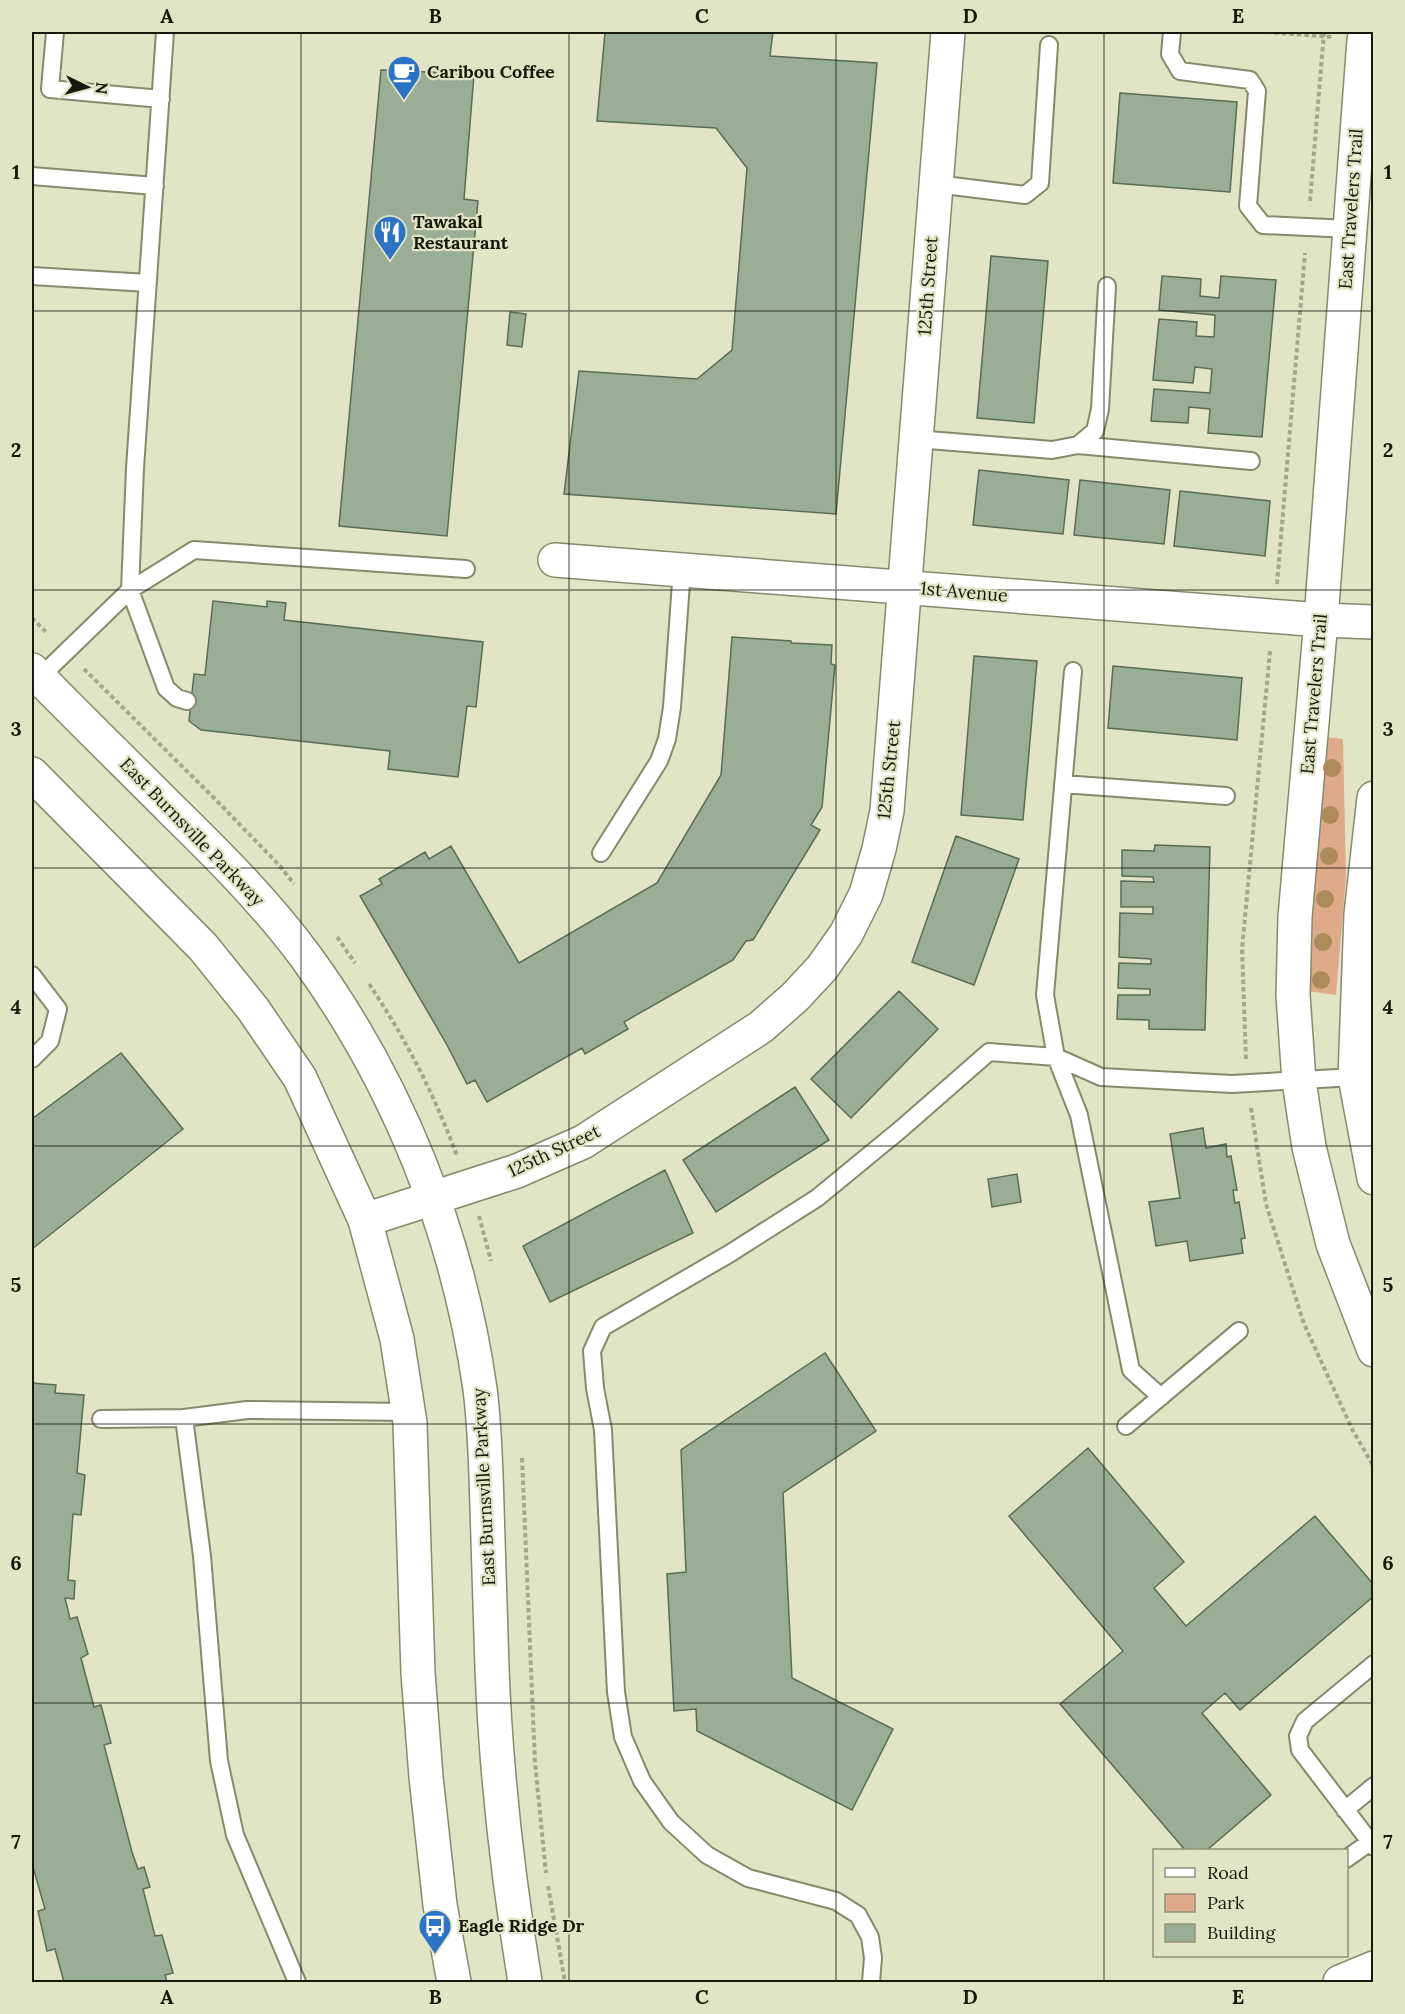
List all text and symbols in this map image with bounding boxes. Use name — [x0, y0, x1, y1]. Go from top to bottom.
text: A — [160, 3, 174, 28]
text: B — [428, 3, 442, 28]
text: C — [695, 3, 709, 28]
text: D — [962, 3, 978, 28]
text: E — [1232, 3, 1244, 28]
cafe icon: Caribou Coffee — [386, 54, 422, 101]
north arrow — [57, 57, 117, 117]
place label: Caribou Coffee — [427, 60, 555, 83]
text: N — [91, 81, 112, 95]
street label: East Travelers Trail — [1333, 128, 1368, 290]
text: 1 — [12, 159, 20, 184]
text: 1 — [1384, 159, 1392, 184]
place label: Tawakal Restaurant — [413, 210, 509, 254]
restaurant icon: Tawakal Restaurant — [372, 214, 408, 261]
street label: 125th Street — [913, 235, 942, 336]
text: 2 — [11, 437, 21, 462]
text: 2 — [1383, 437, 1393, 462]
street label: 1st Avenue — [919, 576, 1009, 607]
street label: East Travelers Trail — [1295, 613, 1332, 775]
text: 3 — [10, 716, 22, 741]
text: 3 — [1382, 716, 1394, 741]
street label: 125th Street — [872, 719, 905, 821]
street label: East Burnsville Parkway — [115, 752, 270, 911]
text: 4 — [11, 994, 22, 1019]
text: 4 — [1383, 994, 1394, 1019]
street label: 125th Street — [504, 1119, 604, 1182]
text: 5 — [11, 1272, 22, 1297]
text: 5 — [1383, 1272, 1394, 1297]
street label: East Burnsville Parkway — [467, 1387, 500, 1587]
text: 6 — [10, 1550, 22, 1575]
text: 6 — [1382, 1550, 1394, 1575]
text: 7 — [11, 1829, 21, 1854]
text: 7 — [1383, 1829, 1393, 1854]
legend — [1153, 1849, 1348, 1957]
text: Road — [1207, 1861, 1249, 1884]
text: Park — [1207, 1891, 1245, 1914]
bus stop icon: Eagle Ridge Dr — [417, 1908, 453, 1955]
place label: Eagle Ridge Dr — [458, 1914, 584, 1937]
text: Building — [1207, 1921, 1277, 1944]
text: A — [160, 1984, 174, 2009]
text: B — [428, 1984, 442, 2009]
text: C — [695, 1984, 709, 2009]
text: D — [962, 1984, 978, 2009]
text: E — [1232, 1984, 1244, 2009]

